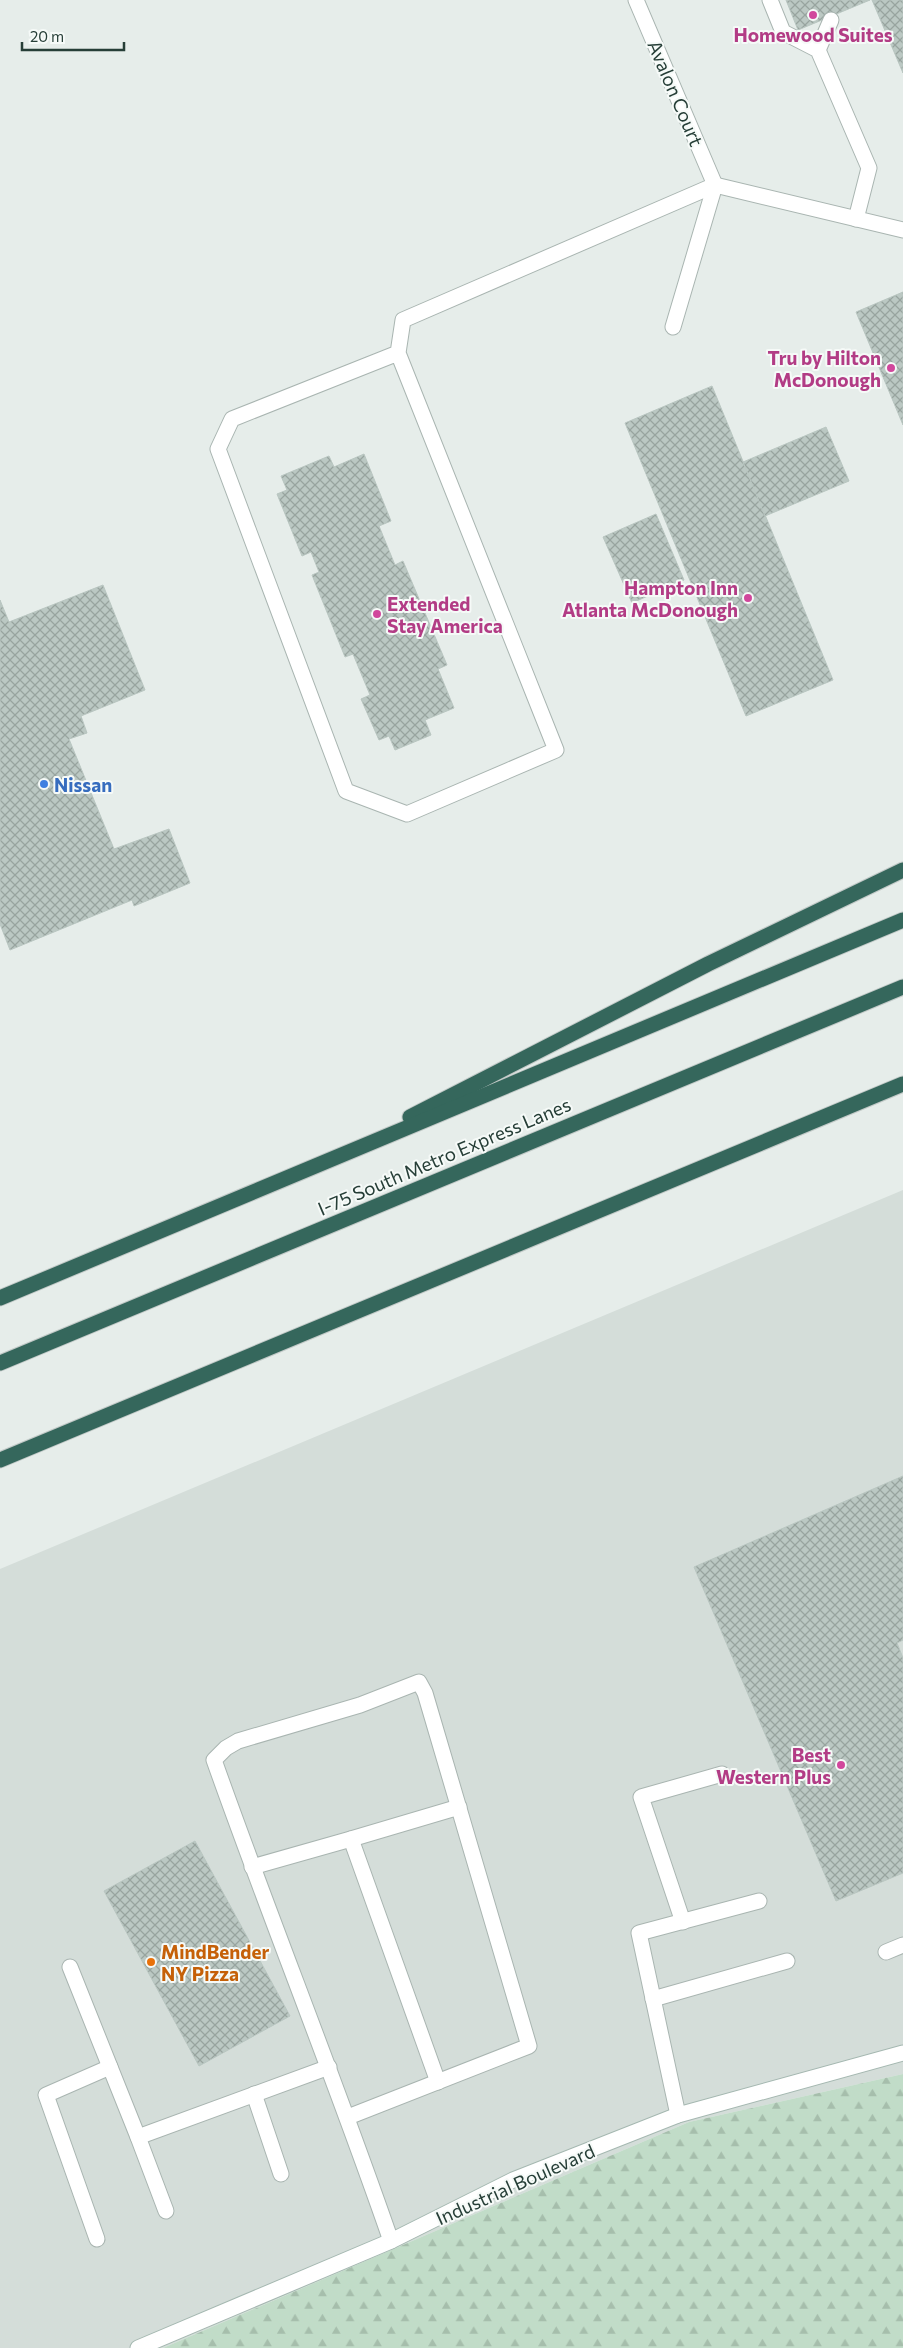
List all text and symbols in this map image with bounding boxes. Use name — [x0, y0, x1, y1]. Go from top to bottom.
marker: Homewood Suites — [807, 9, 819, 21]
scale bar — [22, 20, 125, 52]
place label: Homewood Suites — [733, 23, 893, 46]
text: 20 m — [30, 27, 64, 45]
street label: Avalon Court — [643, 37, 709, 150]
place label: Tru by Hilton McDonough — [768, 346, 881, 391]
marker: Tru by Hilton McDonough — [885, 362, 897, 374]
place label: Hampton Inn Atlanta McDonough — [562, 576, 738, 621]
place label: Extended Stay America — [387, 592, 503, 637]
marker: Hampton Inn Atlanta McDonough — [742, 592, 754, 604]
marker: Extended Stay America — [371, 608, 383, 620]
place label: Nissan — [54, 773, 112, 796]
marker: Nissan — [38, 778, 50, 790]
street label: I-75 South Metro Express Lanes — [314, 1092, 574, 1220]
place label: Best Western Plus — [716, 1743, 831, 1788]
marker: Best Western Plus — [835, 1759, 847, 1771]
place label: MindBender NY Pizza — [161, 1940, 269, 1985]
marker: MindBender NY Pizza — [145, 1956, 157, 1968]
street label: Industrial Boulevard — [432, 2139, 598, 2229]

